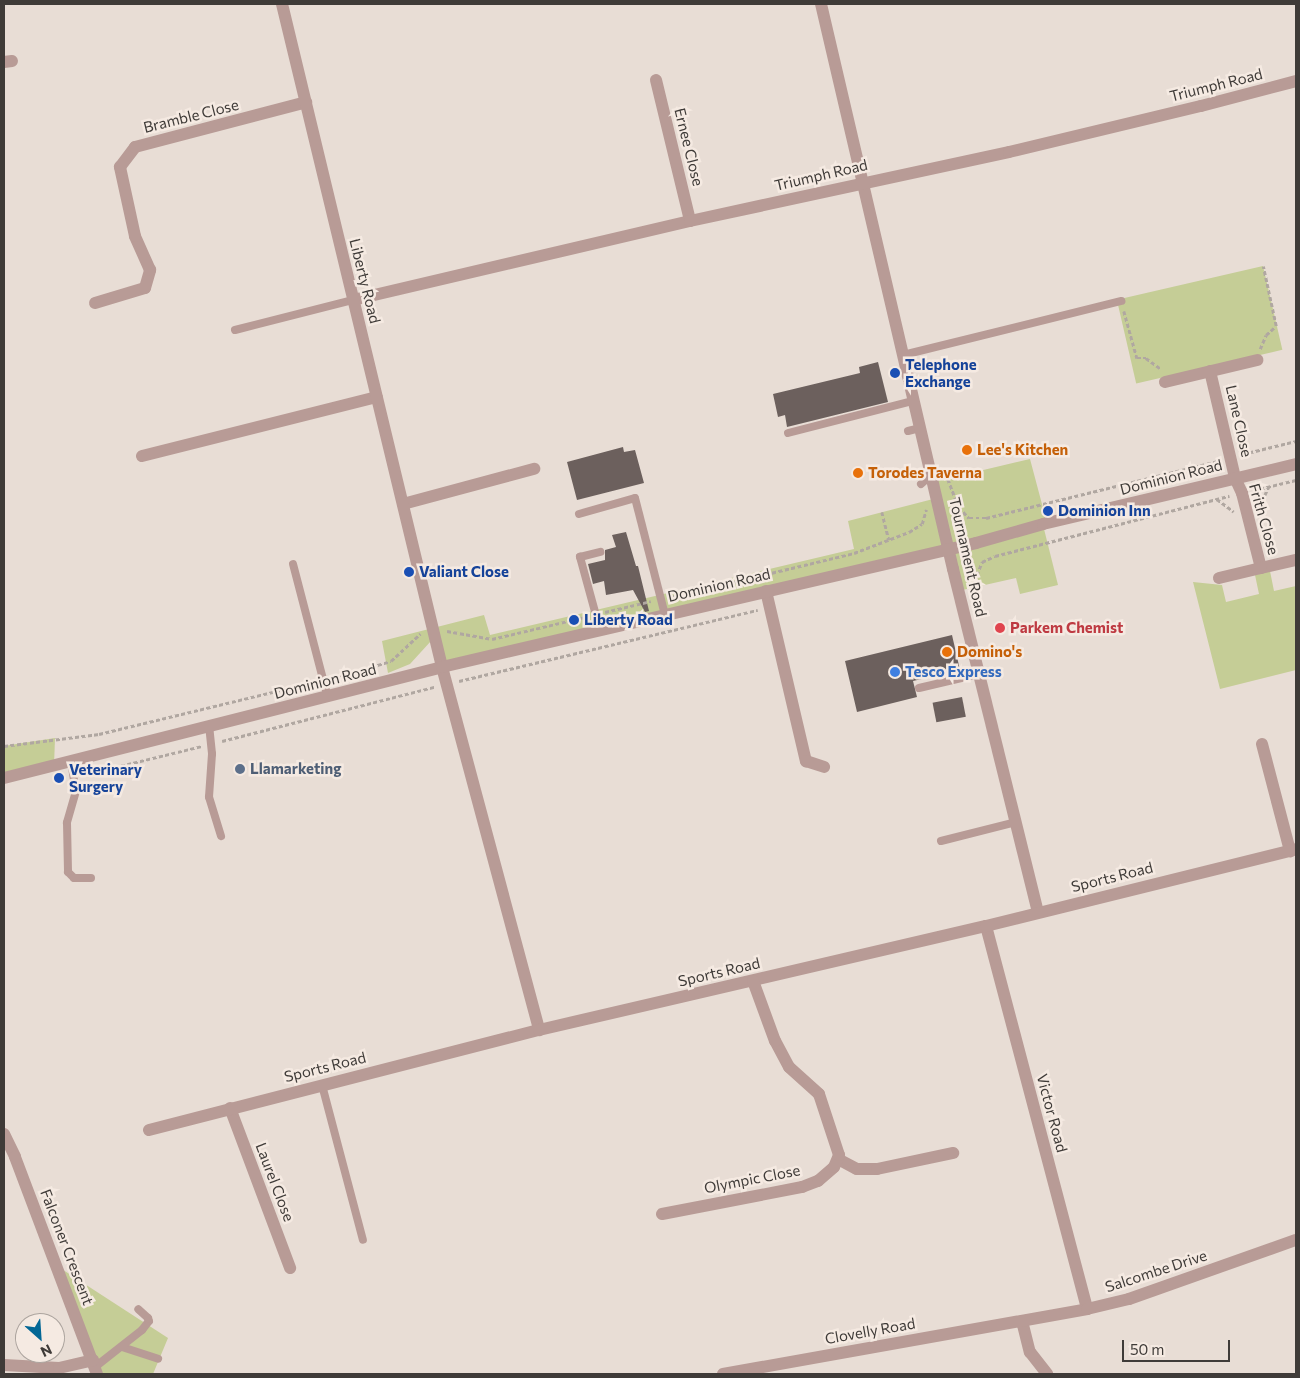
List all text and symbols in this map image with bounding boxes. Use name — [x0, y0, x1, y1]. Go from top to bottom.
street label: Triumph Road — [1168, 65, 1264, 105]
street label: Bramble Close — [141, 95, 241, 137]
street label: Ernee Close — [671, 106, 707, 188]
street label: Triumph Road — [773, 156, 869, 194]
street label: Liberty Road — [346, 237, 384, 325]
place label: Telephone Exchange — [905, 355, 977, 390]
marker: Telephone Exchange — [889, 367, 901, 379]
street label: Lane Close — [1222, 383, 1256, 459]
place label: Lee's Kitchen — [977, 441, 1068, 459]
marker: Lee's Kitchen — [961, 444, 973, 456]
street label: Dominion Road — [1118, 456, 1224, 498]
place label: Torodes Taverna — [868, 464, 982, 482]
marker: Torodes Taverna — [852, 467, 864, 479]
street label: Frith Close — [1245, 481, 1283, 557]
street label: Tournament Road — [946, 496, 990, 618]
place label: Dominion Inn — [1058, 502, 1151, 520]
marker: Dominion Inn — [1042, 505, 1054, 517]
place label: Valiant Close — [419, 563, 509, 581]
street label: Dominion Road — [666, 564, 772, 606]
marker: Valiant Close — [403, 566, 415, 578]
place label: Liberty Road — [584, 611, 673, 629]
marker: Liberty Road — [568, 614, 580, 626]
place label: Parkem Chemist — [1010, 619, 1123, 637]
marker: Parkem Chemist — [994, 622, 1006, 634]
place label: Domino's — [957, 643, 1022, 661]
marker: Domino's — [941, 646, 953, 658]
street label: Dominion Road — [272, 660, 378, 702]
place label: Tesco Express — [905, 663, 1002, 681]
marker: Tesco Express — [889, 666, 901, 678]
place label: Veterinary Surgery — [69, 760, 142, 795]
place label: Llamarketing — [250, 760, 341, 778]
marker: Llamarketing — [234, 763, 246, 775]
marker: Veterinary Surgery — [53, 772, 65, 784]
street label: Sports Road — [1069, 858, 1155, 896]
street label: Sports Road — [676, 954, 762, 990]
street label: Sports Road — [282, 1048, 368, 1086]
street label: Victor Road — [1033, 1072, 1071, 1154]
street label: Laurel Close — [252, 1140, 298, 1224]
street label: Olympic Close — [702, 1161, 802, 1197]
street label: Falconer Crescent — [37, 1187, 97, 1307]
street label: Salcombe Drive — [1103, 1246, 1209, 1296]
north arrow — [15, 1313, 65, 1363]
street label: Clovelly Road — [823, 1314, 917, 1348]
scale bar — [1125, 1330, 1232, 1362]
text: 50 m — [1130, 1340, 1164, 1358]
text: N — [38, 1341, 55, 1361]

